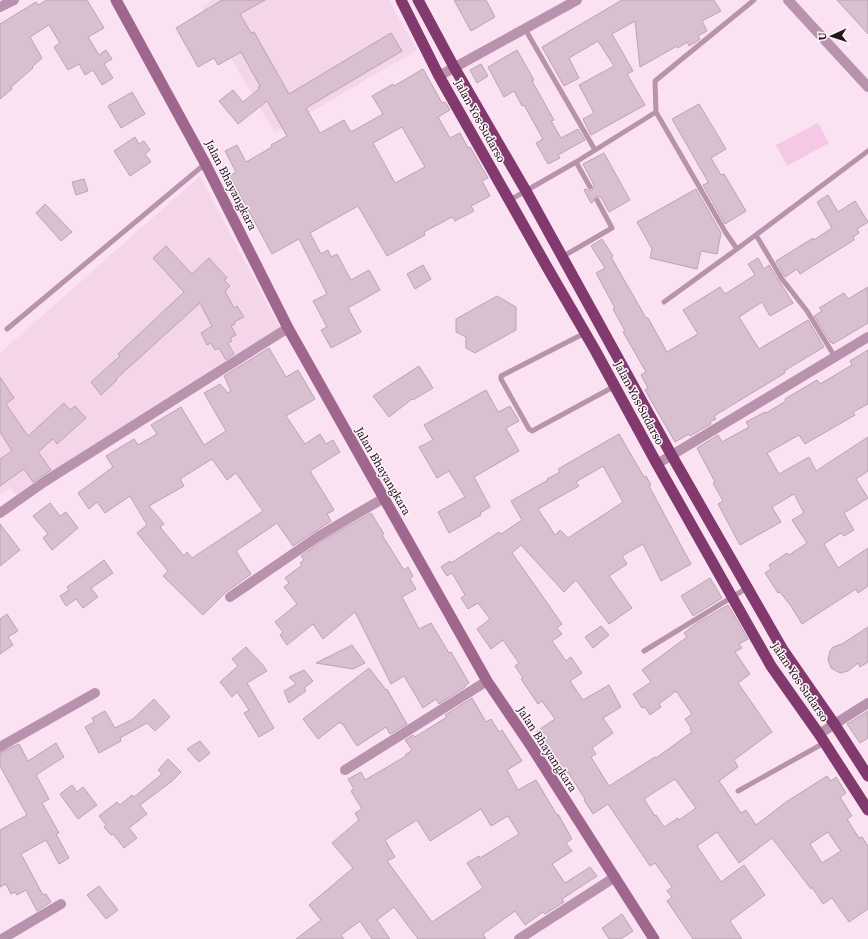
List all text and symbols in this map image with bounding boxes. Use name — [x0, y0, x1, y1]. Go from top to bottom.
north arrow — [812, 16, 852, 56]
text: U — [815, 32, 830, 41]
street label: Jalan Yos Sudarso — [450, 76, 510, 166]
street label: Jalan Bhayangkara — [201, 136, 261, 234]
street label: Jalan Yos Sudarso — [610, 357, 668, 448]
street label: Jalan Bhayangkara — [351, 423, 415, 519]
street label: Jalan Yos Sudarso — [767, 638, 833, 725]
street label: Jalan Bhayangkara — [513, 702, 581, 796]

